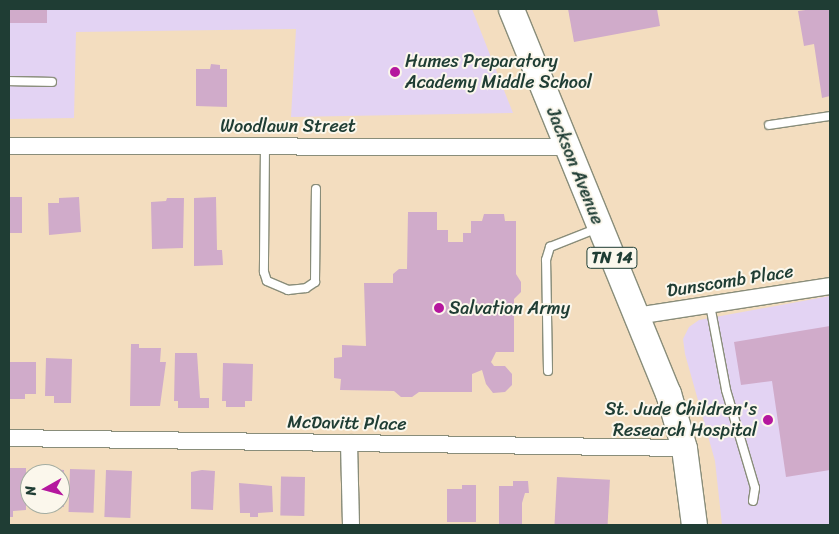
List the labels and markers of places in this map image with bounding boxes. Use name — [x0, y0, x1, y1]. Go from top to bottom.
place label: Humes Preparatory Academy Middle School — [405, 51, 592, 94]
marker: Humes Preparatory Academy Middle School — [389, 66, 401, 78]
place label: Salvation Army — [449, 297, 570, 319]
marker: Salvation Army — [433, 302, 445, 314]
place label: St. Jude Children's Research Hospital — [605, 399, 757, 442]
marker: St. Jude Children's Research Hospital — [761, 413, 775, 427]

